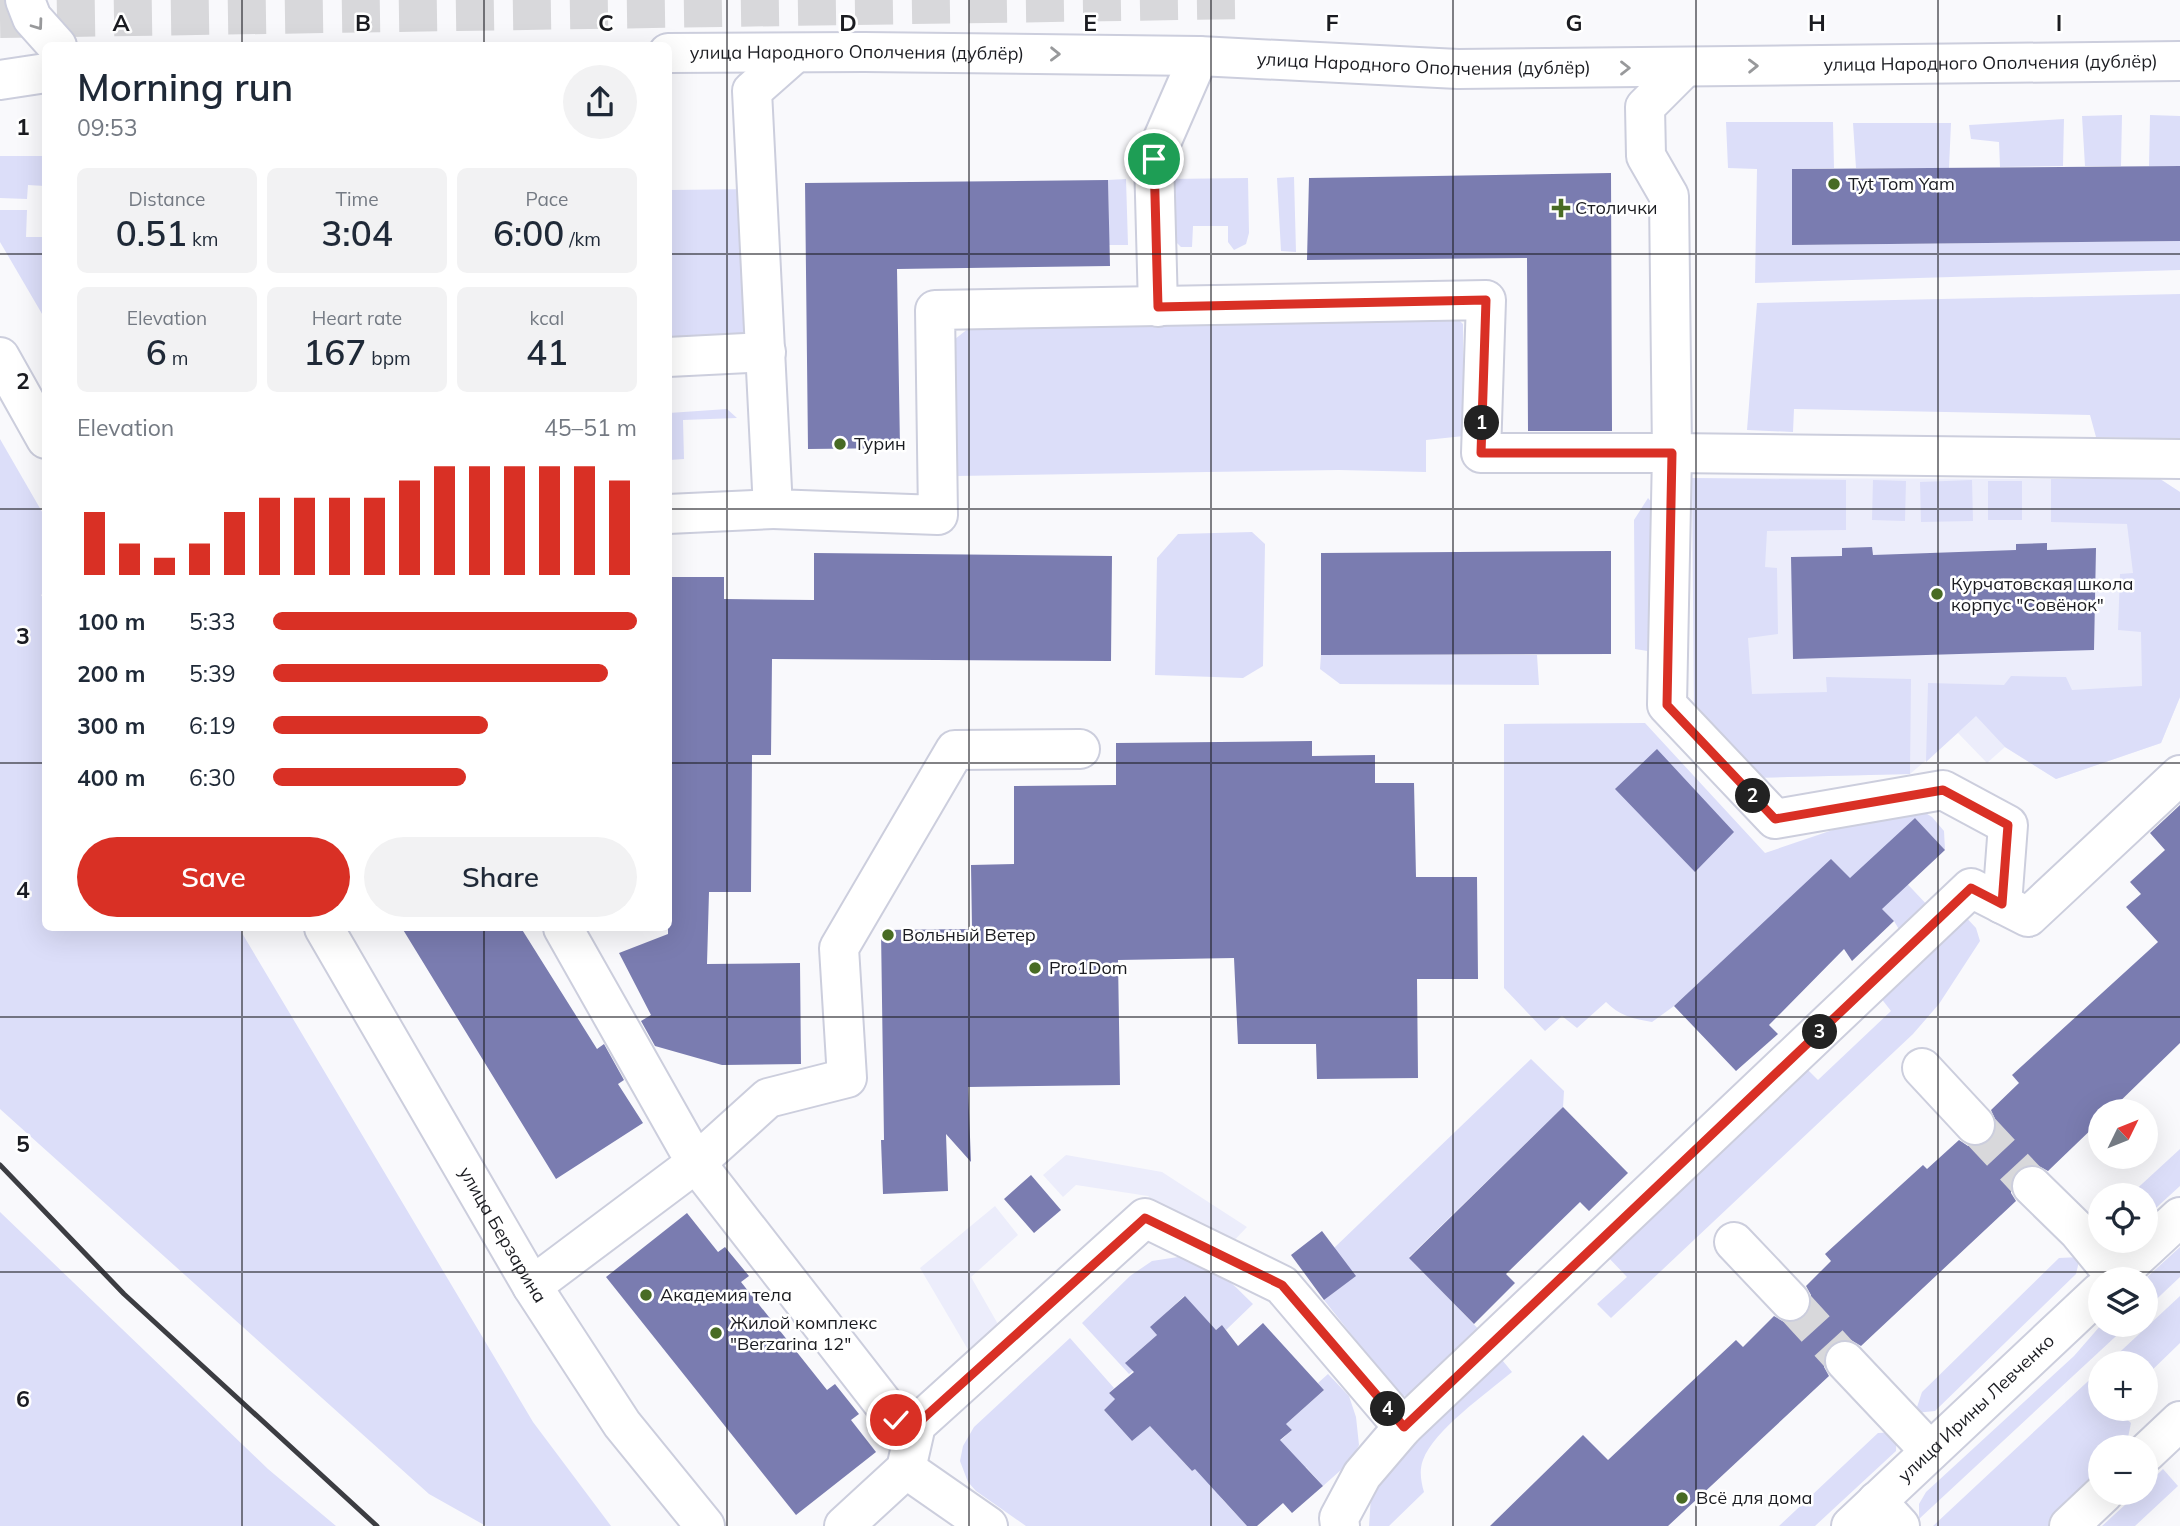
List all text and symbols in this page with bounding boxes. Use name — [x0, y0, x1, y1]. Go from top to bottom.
text: A — [112, 8, 130, 37]
text: B — [355, 8, 371, 37]
text: C — [598, 8, 614, 37]
text: D — [839, 8, 857, 37]
text: E — [1083, 8, 1097, 37]
text: F — [1325, 8, 1339, 37]
text: G — [1565, 8, 1583, 37]
text: H — [1808, 8, 1826, 37]
text: I — [2056, 8, 2062, 37]
one-way arrow — [30, 17, 42, 29]
street label: улица Народного Ополчения (дублёр) — [690, 40, 1024, 65]
one-way arrow — [1050, 46, 1061, 62]
street label: улица Народного Ополчения (дублёр) — [1256, 47, 1591, 80]
street label: улица Народного Ополчения (дублёр) — [1823, 49, 2158, 76]
one-way arrow — [1748, 59, 1759, 74]
one-way arrow — [1621, 60, 1631, 76]
text: Morning run — [77, 63, 293, 111]
button: share — [563, 65, 637, 139]
text: 1 — [16, 112, 30, 141]
text: 09:53 — [77, 113, 137, 142]
pin — [1124, 129, 1184, 189]
icon: arrive — [1135, 140, 1173, 178]
place label: Tyt Tom Yam — [1848, 172, 1955, 195]
marker: Tyt Tom Yam — [1826, 176, 1842, 192]
text: Distance — [129, 187, 205, 211]
text: Time — [335, 187, 379, 211]
text: Pace — [526, 187, 568, 211]
place label: Столички — [1575, 196, 1658, 219]
marker: Столички — [1553, 200, 1569, 216]
text: 0.51 — [116, 211, 187, 255]
text: 3:04 — [321, 211, 393, 255]
text: 6:00 — [493, 211, 564, 255]
text: km — [187, 227, 218, 251]
text: /km — [564, 227, 601, 251]
text: Elevation — [127, 306, 207, 330]
text: Heart rate — [312, 306, 402, 330]
text: kcal — [530, 306, 564, 330]
text: 6 — [146, 330, 167, 374]
text: 167 — [303, 330, 366, 374]
text: 41 — [526, 330, 568, 374]
text: m — [167, 346, 188, 370]
text: bpm — [366, 346, 411, 370]
text: 2 — [16, 366, 30, 395]
pin: 1 — [1464, 406, 1500, 440]
text: 1 — [1476, 410, 1487, 434]
text: Elevation — [77, 413, 174, 442]
text: 45–51 m — [544, 413, 637, 442]
place label: Турин — [854, 432, 906, 455]
marker: Турин — [832, 436, 848, 452]
place label: Курчатовская школа корпус "Совёнок" — [1951, 572, 2133, 616]
marker: Курчатовская школа корпус "Совёнок" — [1929, 586, 1945, 602]
text: 100 m — [77, 607, 145, 636]
text: 5:33 — [189, 607, 236, 636]
text: 3 — [16, 621, 30, 650]
text: 200 m — [77, 659, 145, 688]
text: 5:39 — [189, 659, 236, 688]
text: 300 m — [77, 711, 145, 740]
text: 6:19 — [189, 711, 236, 740]
text: 400 m — [77, 763, 145, 792]
text: 6:30 — [189, 763, 236, 792]
pin: 2 — [1736, 778, 1770, 814]
text: 2 — [1747, 783, 1758, 807]
button: Save — [77, 837, 350, 917]
button: Share — [364, 837, 637, 917]
text: 4 — [16, 875, 30, 904]
place label: Вольный Ветер — [902, 923, 1036, 946]
marker: Вольный Ветер — [880, 927, 896, 943]
place label: Pro1Dom — [1049, 956, 1128, 979]
marker: Pro1Dom — [1027, 960, 1043, 976]
pin: 3 — [1802, 1014, 1838, 1050]
text: 3 — [1814, 1019, 1825, 1043]
north arrow — [2088, 1099, 2158, 1169]
map controls — [2088, 1099, 2158, 1505]
text: 5 — [16, 1129, 30, 1158]
street label: улица Берзарина — [454, 1162, 552, 1307]
button: locate — [2088, 1183, 2158, 1253]
button: layers — [2088, 1267, 2158, 1337]
place label: Академия тела — [660, 1283, 792, 1306]
marker: Академия тела — [638, 1287, 654, 1303]
place label: Жилой комплекс "Berzarina 12" — [730, 1311, 877, 1355]
marker: Жилой комплекс "Berzarina 12" — [708, 1325, 724, 1341]
street label: улица Ирины Левченко — [1893, 1329, 2059, 1487]
button: + — [2088, 1351, 2158, 1421]
text: 6 — [16, 1384, 30, 1413]
pin — [866, 1390, 926, 1450]
pin: 4 — [1370, 1392, 1406, 1426]
text: 4 — [1382, 1396, 1393, 1420]
icon: check — [877, 1401, 915, 1439]
button: − — [2088, 1435, 2158, 1505]
place label: Всё для дома — [1696, 1486, 1813, 1509]
marker: Всё для дома — [1674, 1490, 1690, 1506]

